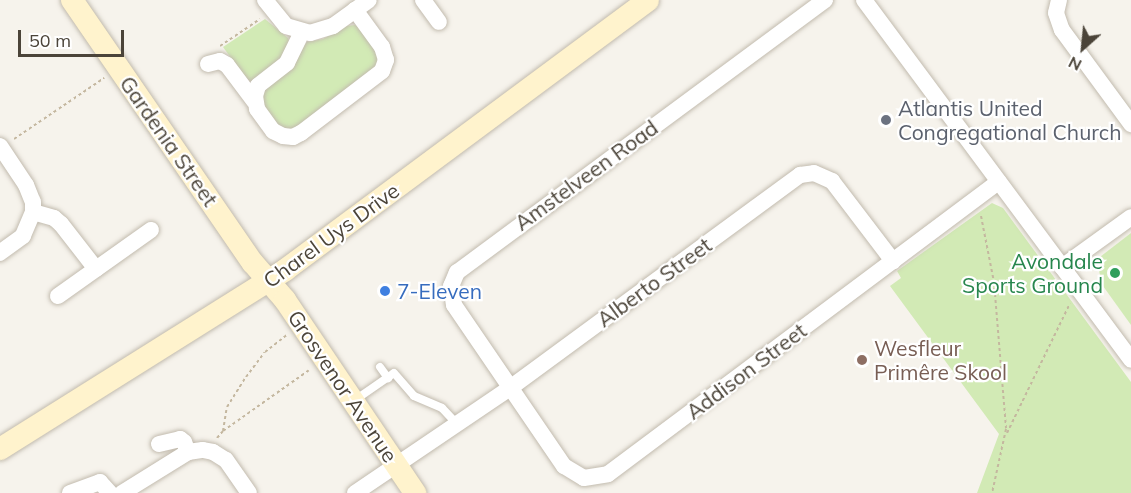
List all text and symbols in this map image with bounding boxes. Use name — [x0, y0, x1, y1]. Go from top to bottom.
scale bar — [21, 18, 128, 56]
north arrow — [1053, 18, 1113, 78]
text: 50 m — [29, 29, 71, 52]
text: N — [1065, 52, 1085, 76]
street label: Gardenia Street — [115, 71, 223, 211]
place label: Atlantis United Congregational Church — [898, 95, 1121, 145]
marker: Atlantis United Congregational Church — [879, 113, 893, 127]
street label: Amstelveen Road — [509, 115, 663, 235]
street label: Charel Uys Drive — [258, 177, 404, 293]
street label: Alberto Street — [592, 232, 716, 332]
place label: Avondale Sports Ground — [962, 248, 1103, 298]
marker: Avondale Sports Ground — [1108, 266, 1122, 280]
place label: 7-Eleven — [397, 278, 482, 304]
marker: 7-Eleven — [378, 284, 392, 298]
street label: Grosvenor Avenue — [283, 305, 403, 467]
street label: Addison Street — [681, 318, 811, 424]
place label: Wesfleur Primêre Skool — [874, 335, 1007, 385]
marker: Wesfleur Primêre Skool — [855, 353, 869, 367]

